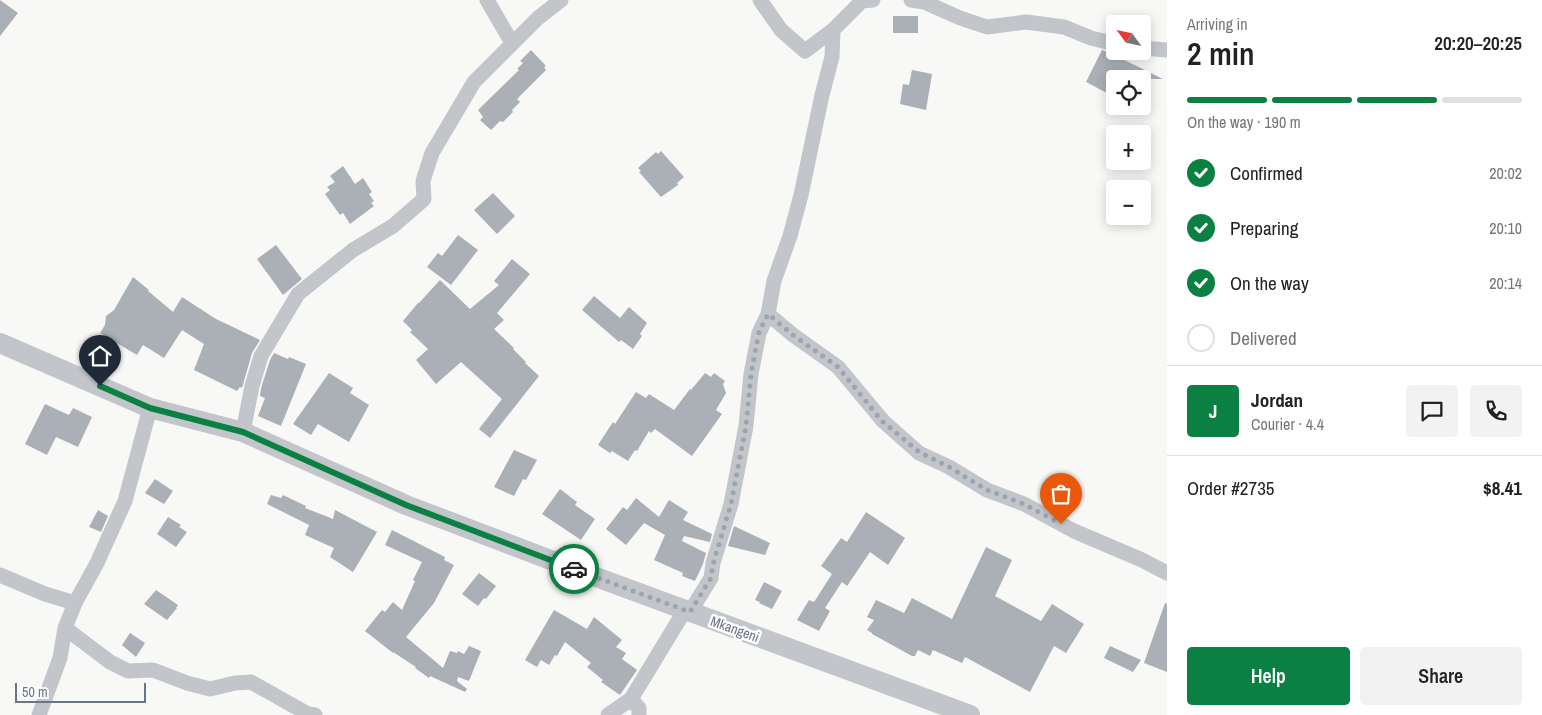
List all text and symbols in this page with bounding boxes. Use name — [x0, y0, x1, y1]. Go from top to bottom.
text: Arriving in — [1187, 13, 1248, 35]
north arrow — [1106, 15, 1151, 60]
map controls — [1106, 15, 1151, 225]
text: 20:20–20:25 — [1434, 30, 1522, 56]
text: 2 min — [1187, 32, 1255, 75]
button: locate — [1106, 70, 1151, 115]
text: On the way · 190 m — [1187, 111, 1301, 133]
button: + — [1106, 125, 1151, 170]
icon: check — [1187, 159, 1215, 187]
text: Confirmed — [1230, 160, 1303, 186]
text: 20:02 — [1489, 162, 1522, 184]
button: − — [1106, 180, 1151, 225]
icon: check — [1187, 214, 1215, 242]
text: Preparing — [1230, 215, 1298, 241]
text: 20:10 — [1489, 217, 1522, 239]
icon: check — [1187, 269, 1215, 297]
text: On the way — [1230, 270, 1309, 296]
text: 20:14 — [1489, 272, 1522, 294]
text: Delivered — [1230, 325, 1297, 351]
pin — [79, 335, 121, 386]
icon: home — [86, 342, 114, 370]
button: chat — [1406, 385, 1458, 437]
button: phone — [1470, 385, 1522, 437]
text: Jordan — [1251, 387, 1303, 413]
text: J — [1209, 398, 1217, 424]
text: Courier · 4.4 — [1251, 413, 1324, 435]
pin — [1040, 473, 1082, 524]
text: Order #2735 — [1187, 475, 1274, 501]
text: $8.41 — [1483, 475, 1522, 501]
icon: bag — [1047, 480, 1075, 508]
courier — [549, 544, 599, 594]
icon: car — [560, 555, 588, 583]
street label: Mkangeni — [708, 612, 762, 646]
button: Help — [1187, 647, 1350, 705]
button: Share — [1360, 647, 1522, 705]
scale bar — [15, 680, 146, 703]
text: 50 m — [22, 683, 48, 701]

